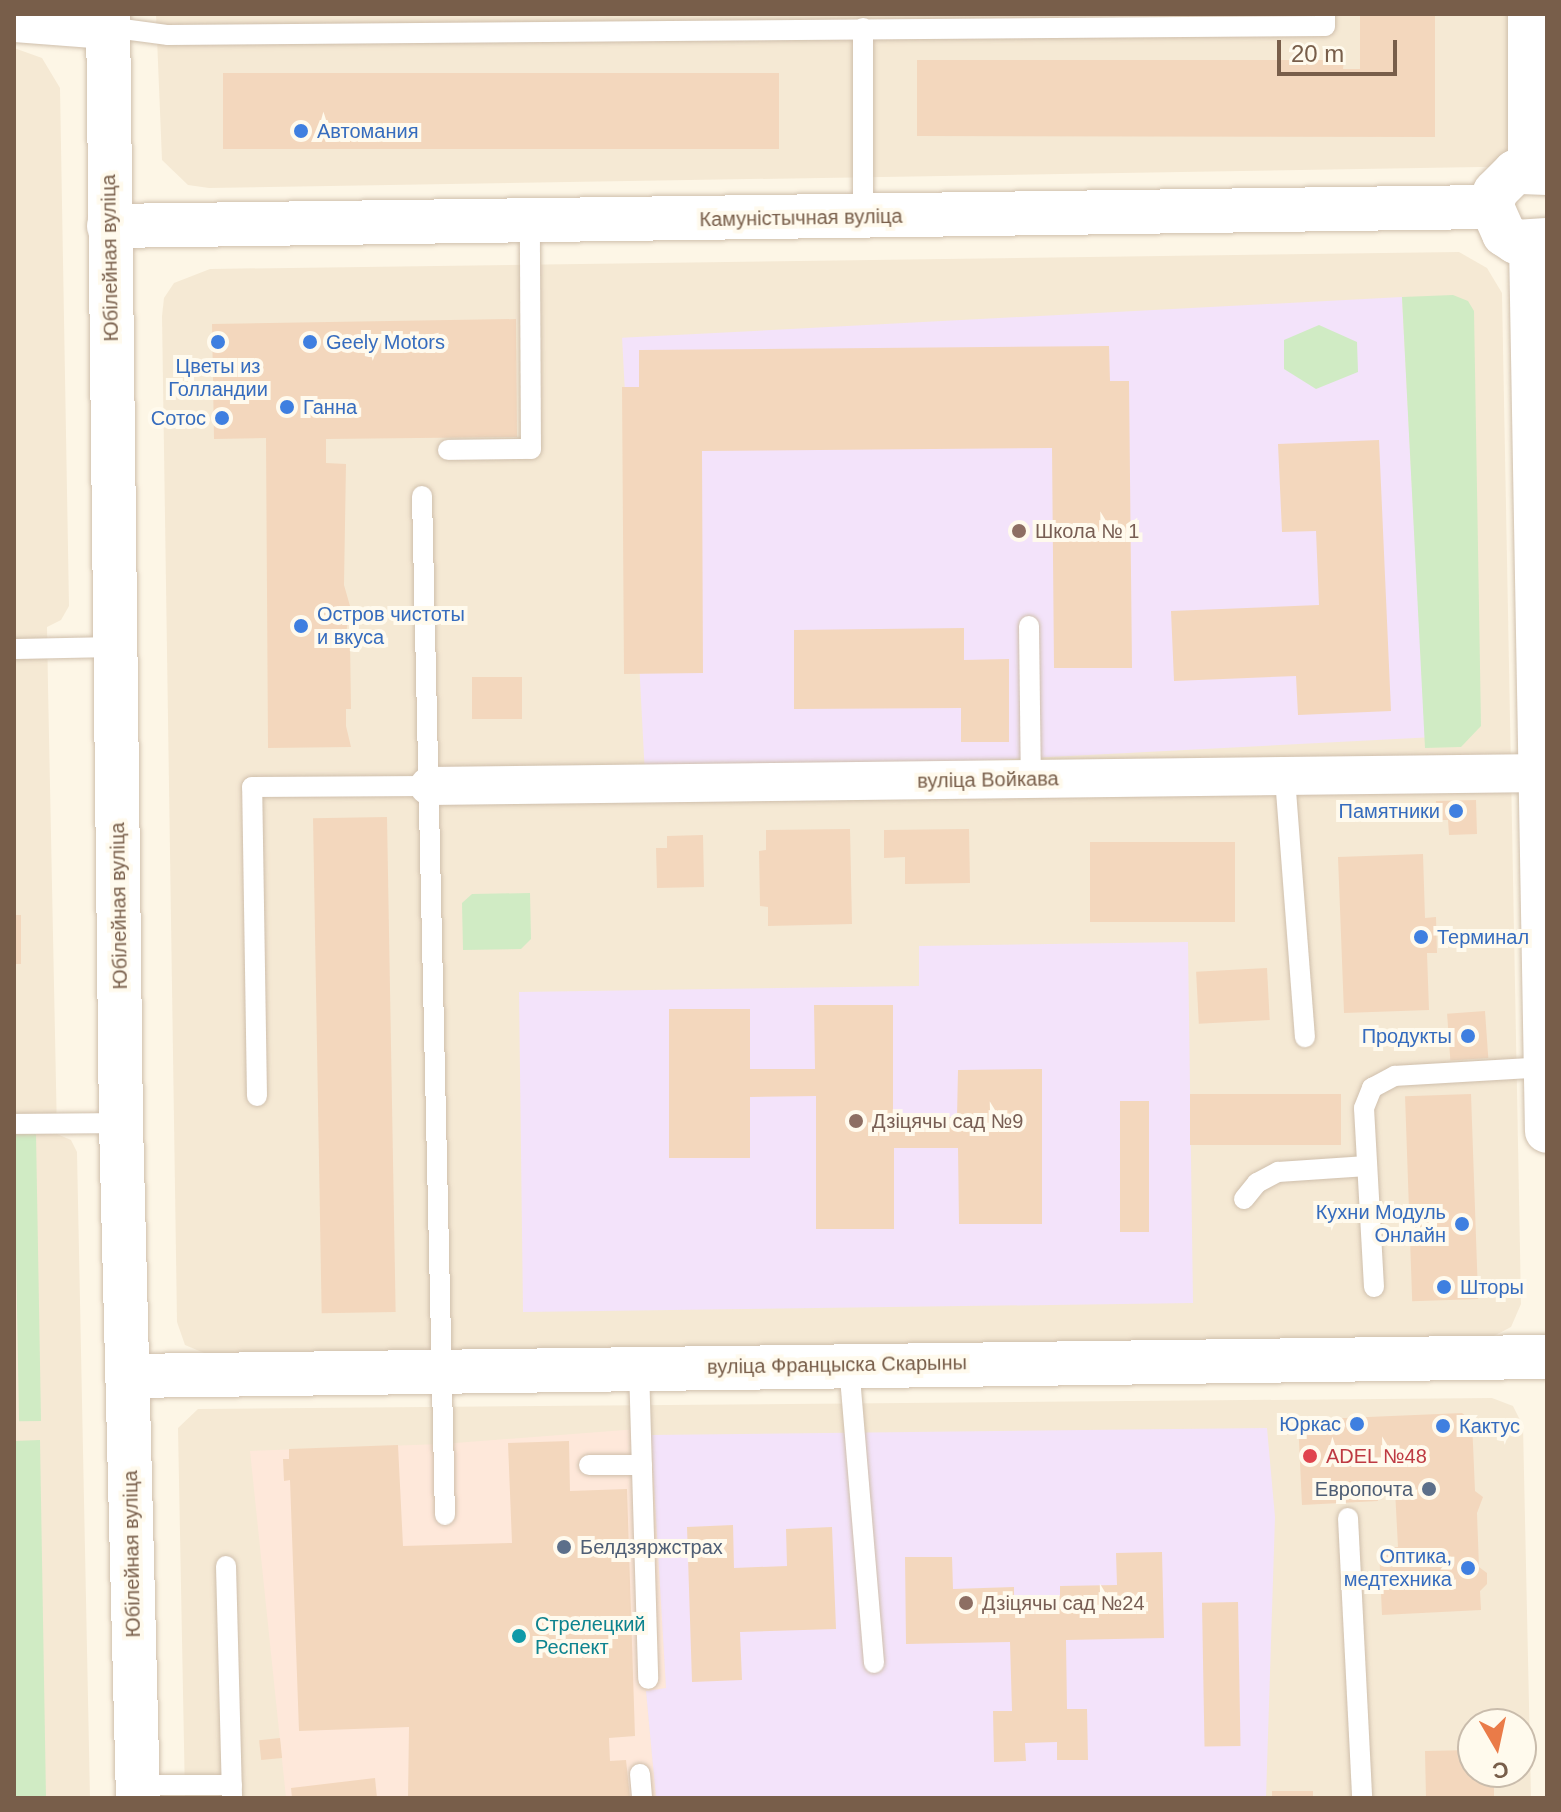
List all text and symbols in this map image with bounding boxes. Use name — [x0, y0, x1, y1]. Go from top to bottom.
scale bar — [1281, 24, 1401, 74]
text: 20 m — [1291, 40, 1344, 67]
place label: Автомания — [317, 119, 419, 143]
marker: Автомания — [292, 122, 310, 140]
street label: Юбілейная вуліца — [97, 174, 123, 342]
street label: Камуністычная вуліца — [699, 204, 903, 232]
place label: Geely Motors — [326, 330, 445, 354]
marker: Цветы из Голландии — [209, 333, 227, 351]
marker: Geely Motors — [301, 333, 319, 351]
place label: Цветы из Голландии — [168, 354, 268, 401]
place label: Ганна — [303, 395, 357, 419]
marker: Ганна — [278, 398, 296, 416]
place label: Сотос — [151, 406, 206, 430]
marker: Сотос — [213, 409, 231, 427]
place label: Школа № 1 — [1035, 519, 1139, 543]
marker: Школа № 1 — [1010, 522, 1028, 540]
place label: Остров чистоты и вкуса — [317, 602, 465, 649]
marker: Остров чистоты и вкуса — [292, 617, 310, 635]
street label: вуліца Войкава — [917, 767, 1059, 793]
place label: Памятники — [1339, 799, 1440, 823]
marker: Памятники — [1447, 802, 1465, 820]
street label: Юбілейная вуліца — [106, 822, 132, 990]
place label: Терминал — [1437, 925, 1529, 949]
marker: Терминал — [1412, 928, 1430, 946]
place label: Продукты — [1362, 1024, 1452, 1048]
marker: Продукты — [1459, 1027, 1477, 1045]
place label: Дзіцячы сад №9 — [872, 1109, 1023, 1133]
marker: Дзіцячы сад №9 — [847, 1112, 865, 1130]
place label: Кухни Модуль Онлайн — [1316, 1200, 1446, 1247]
marker: Кухни Модуль Онлайн — [1453, 1215, 1471, 1233]
place label: Шторы — [1460, 1275, 1524, 1299]
marker: Шторы — [1435, 1278, 1453, 1296]
street label: вуліца Францыска Скарыны — [707, 1351, 967, 1379]
place label: Юркас — [1279, 1412, 1341, 1436]
place label: Кактус — [1459, 1414, 1520, 1438]
marker: Юркас — [1348, 1415, 1366, 1433]
marker: Кактус — [1434, 1417, 1452, 1435]
place label: ADEL №48 — [1326, 1444, 1428, 1468]
marker: ADEL №48 — [1301, 1447, 1319, 1465]
street label: Юбілейная вуліца — [119, 1470, 145, 1638]
place label: Европочта — [1315, 1477, 1413, 1501]
marker: Европочта — [1420, 1480, 1438, 1498]
place label: Белдзяржстрах — [580, 1535, 723, 1559]
marker: Белдзяржстрах — [555, 1538, 573, 1556]
place label: Оптика, медтехника — [1344, 1544, 1452, 1591]
marker: Оптика, медтехника — [1459, 1559, 1477, 1577]
place label: Дзіцячы сад №24 — [982, 1591, 1145, 1615]
marker: Дзіцячы сад №24 — [957, 1594, 975, 1612]
place label: Стрелецкий Респект — [535, 1612, 646, 1659]
marker: Стрелецкий Респект — [510, 1627, 528, 1645]
north arrow — [1457, 1708, 1537, 1788]
text: С — [1491, 1757, 1510, 1784]

